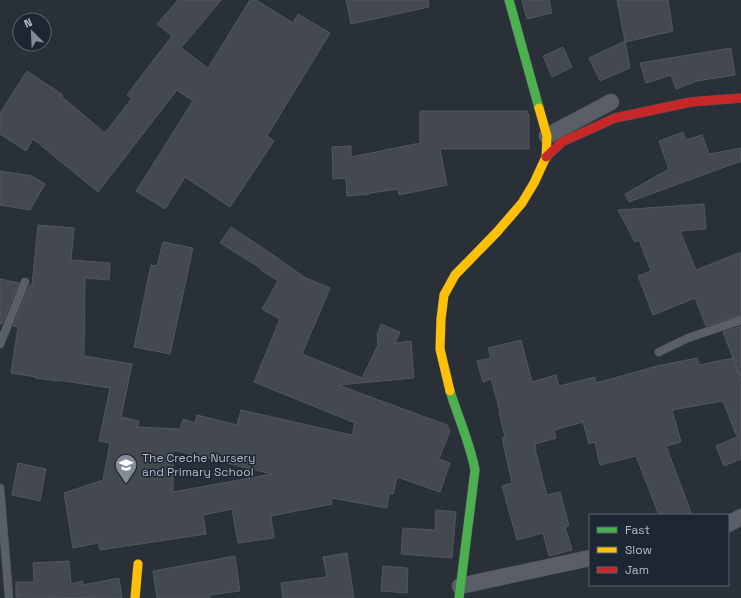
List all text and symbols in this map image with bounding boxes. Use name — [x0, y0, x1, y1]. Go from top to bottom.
north arrow — [12, 12, 52, 52]
text: N — [22, 15, 34, 31]
place label: The Creche Nursery and Primary School — [142, 450, 255, 480]
school or university icon: The Creche Nursery and Primary School — [113, 452, 139, 485]
legend — [589, 514, 729, 586]
text: Fast — [625, 522, 650, 538]
text: Slow — [625, 542, 652, 558]
text: Jam — [625, 562, 649, 578]

